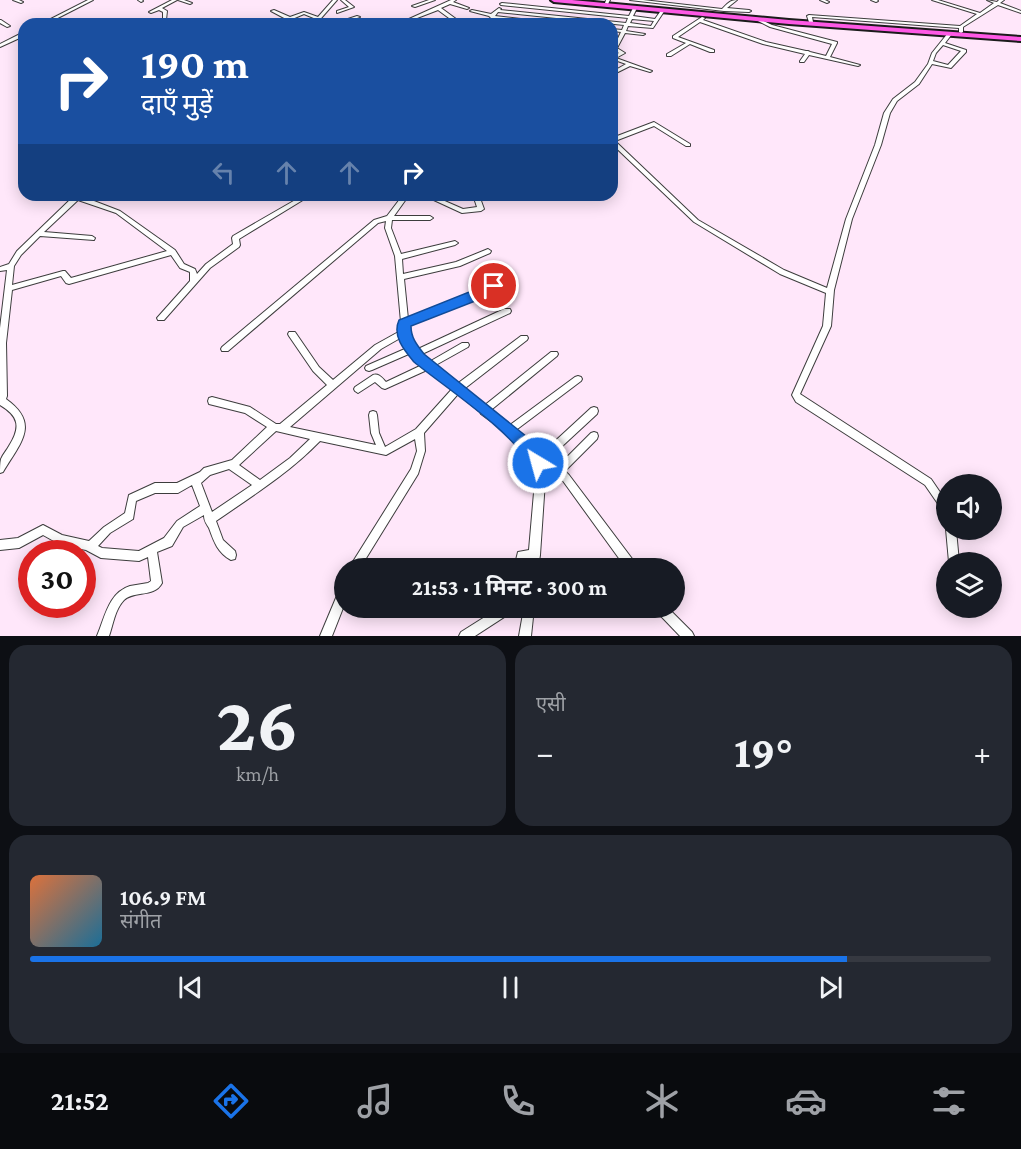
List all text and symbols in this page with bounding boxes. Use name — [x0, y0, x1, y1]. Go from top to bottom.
text: 190 m — [141, 40, 249, 87]
icon: right — [42, 42, 120, 120]
text: दाएँ मुड़ें — [141, 89, 213, 119]
icon: left — [207, 156, 240, 189]
icon: ahead — [270, 156, 303, 189]
icon: ahead — [333, 156, 366, 189]
icon: right — [396, 156, 429, 189]
pin — [468, 260, 519, 311]
icon: arrive — [477, 269, 510, 302]
position arrow — [506, 431, 570, 495]
map controls — [936, 474, 1002, 618]
button: sound — [936, 474, 1002, 540]
speed limit sign: 30 — [18, 540, 96, 618]
button: layers — [936, 552, 1002, 618]
text: 21:53 · 1 मिनट · 300 m — [412, 575, 607, 600]
text: 26 — [216, 680, 299, 767]
text: एसी — [536, 693, 566, 715]
text: 19° — [734, 727, 793, 777]
text: − — [536, 734, 553, 771]
text: + — [974, 734, 991, 771]
text: km/h — [236, 763, 279, 785]
text: 106.9 FM — [120, 885, 206, 910]
text: संगीत — [120, 910, 161, 932]
icon: previous — [174, 971, 207, 1004]
icon: pause — [494, 971, 527, 1004]
icon: next — [814, 971, 847, 1004]
icon: directions — [210, 1080, 252, 1122]
icon: music — [354, 1080, 396, 1122]
icon: phone — [497, 1080, 539, 1122]
icon: climate — [641, 1080, 683, 1122]
icon: car — [785, 1080, 827, 1122]
icon: filters — [928, 1080, 970, 1122]
text: 21:52 — [51, 1086, 109, 1116]

